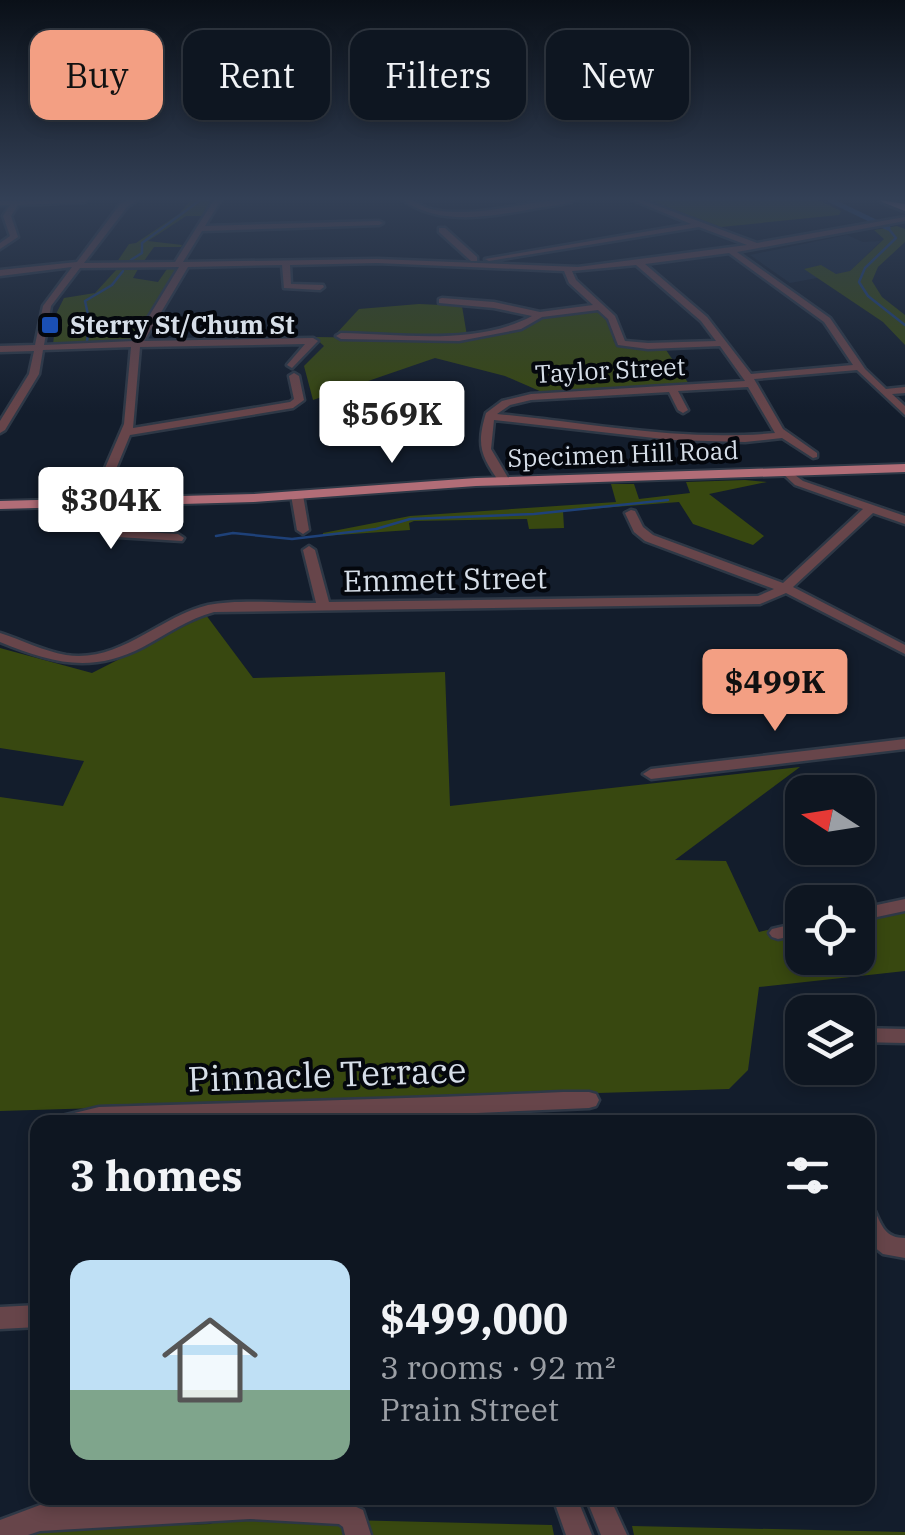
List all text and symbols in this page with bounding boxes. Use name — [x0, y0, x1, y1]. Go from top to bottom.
chip: Buy — [30, 30, 163, 120]
chip: Rent — [183, 30, 330, 120]
chip: Filters — [350, 30, 526, 120]
chip: New — [546, 30, 689, 120]
place label: Sterry St/Chum St — [70, 308, 295, 341]
marker: Sterry St/Chum St — [39, 314, 61, 336]
street label: Taylor Street — [534, 349, 686, 390]
pin: $569K — [322, 381, 462, 466]
text: $569K — [341, 392, 443, 434]
street label: Specimen Hill Road — [507, 433, 739, 474]
pin: $304K — [41, 467, 181, 552]
text: $304K — [60, 478, 162, 520]
street label: Emmett Street — [342, 557, 548, 600]
pin: $499K — [705, 649, 845, 734]
text: $499K — [724, 660, 826, 702]
north arrow — [785, 775, 875, 865]
map controls — [785, 775, 875, 1085]
button: locate — [785, 885, 875, 975]
button: layers — [785, 995, 875, 1085]
street label: Pinnacle Terrace — [187, 1046, 467, 1102]
text: 3 homes — [70, 1148, 243, 1203]
icon: filters — [780, 1148, 835, 1203]
text: $499,000 — [380, 1291, 568, 1346]
icon: home — [150, 1300, 270, 1420]
text: 3 rooms · 92 m² — [380, 1346, 616, 1388]
text: Prain Street — [380, 1388, 559, 1430]

